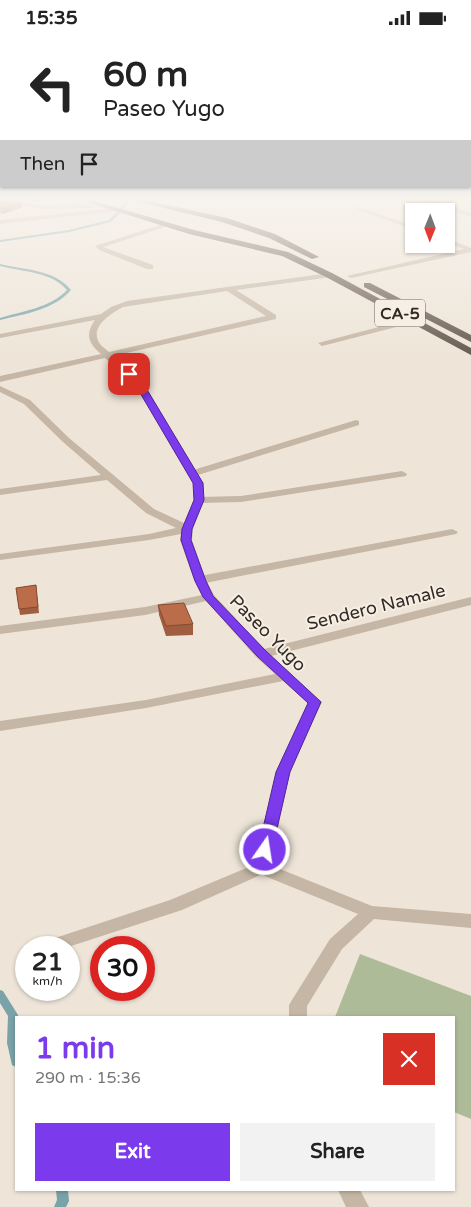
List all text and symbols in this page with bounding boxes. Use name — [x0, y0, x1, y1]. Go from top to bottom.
text: 15:35 — [25, 7, 78, 29]
text: 60 m — [103, 54, 188, 96]
icon: left — [20, 55, 85, 120]
text: Paseo Yugo — [103, 96, 225, 122]
icon: arrive — [75, 150, 103, 178]
text: Then — [20, 153, 65, 175]
north arrow — [405, 203, 455, 253]
map controls — [405, 203, 455, 253]
road number: CA-5 — [375, 299, 425, 327]
pin — [108, 353, 150, 395]
icon: arrive — [115, 360, 143, 388]
street label: Sendero Namale — [304, 579, 448, 635]
street label: Paseo Yugo — [225, 590, 311, 676]
position arrow — [238, 823, 290, 875]
speed limit sign: 30 — [90, 936, 155, 1001]
text: 21 — [32, 947, 63, 977]
text: km/h — [32, 974, 63, 988]
text: 1 min — [35, 1030, 115, 1067]
button: close — [383, 1033, 435, 1085]
text: 290 m · 15:36 — [35, 1068, 141, 1088]
button: Exit — [35, 1123, 230, 1181]
button: Share — [240, 1123, 435, 1181]

